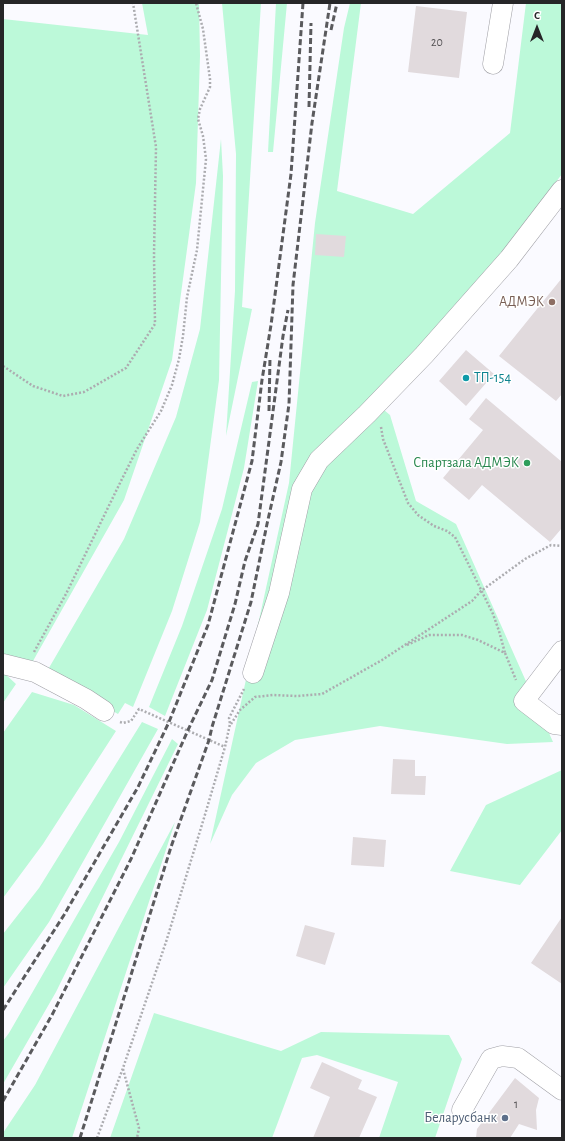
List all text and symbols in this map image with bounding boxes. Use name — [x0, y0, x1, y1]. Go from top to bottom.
north arrow — [517, 8, 557, 48]
text: С — [534, 10, 540, 21]
house number: 20 — [431, 35, 443, 49]
place label: АДМЭК — [499, 294, 544, 310]
marker: АДМЭК — [547, 297, 557, 307]
place label: ТП-154 — [474, 370, 511, 386]
marker: ТП-154 — [461, 373, 471, 383]
place label: Спартзала АДМЭК — [413, 455, 519, 471]
marker: Спартзала АДМЭК — [522, 458, 532, 468]
house number: 1 — [514, 1097, 518, 1111]
place label: Беларусбанк — [424, 1110, 497, 1126]
marker: Беларусбанк — [500, 1113, 510, 1123]

